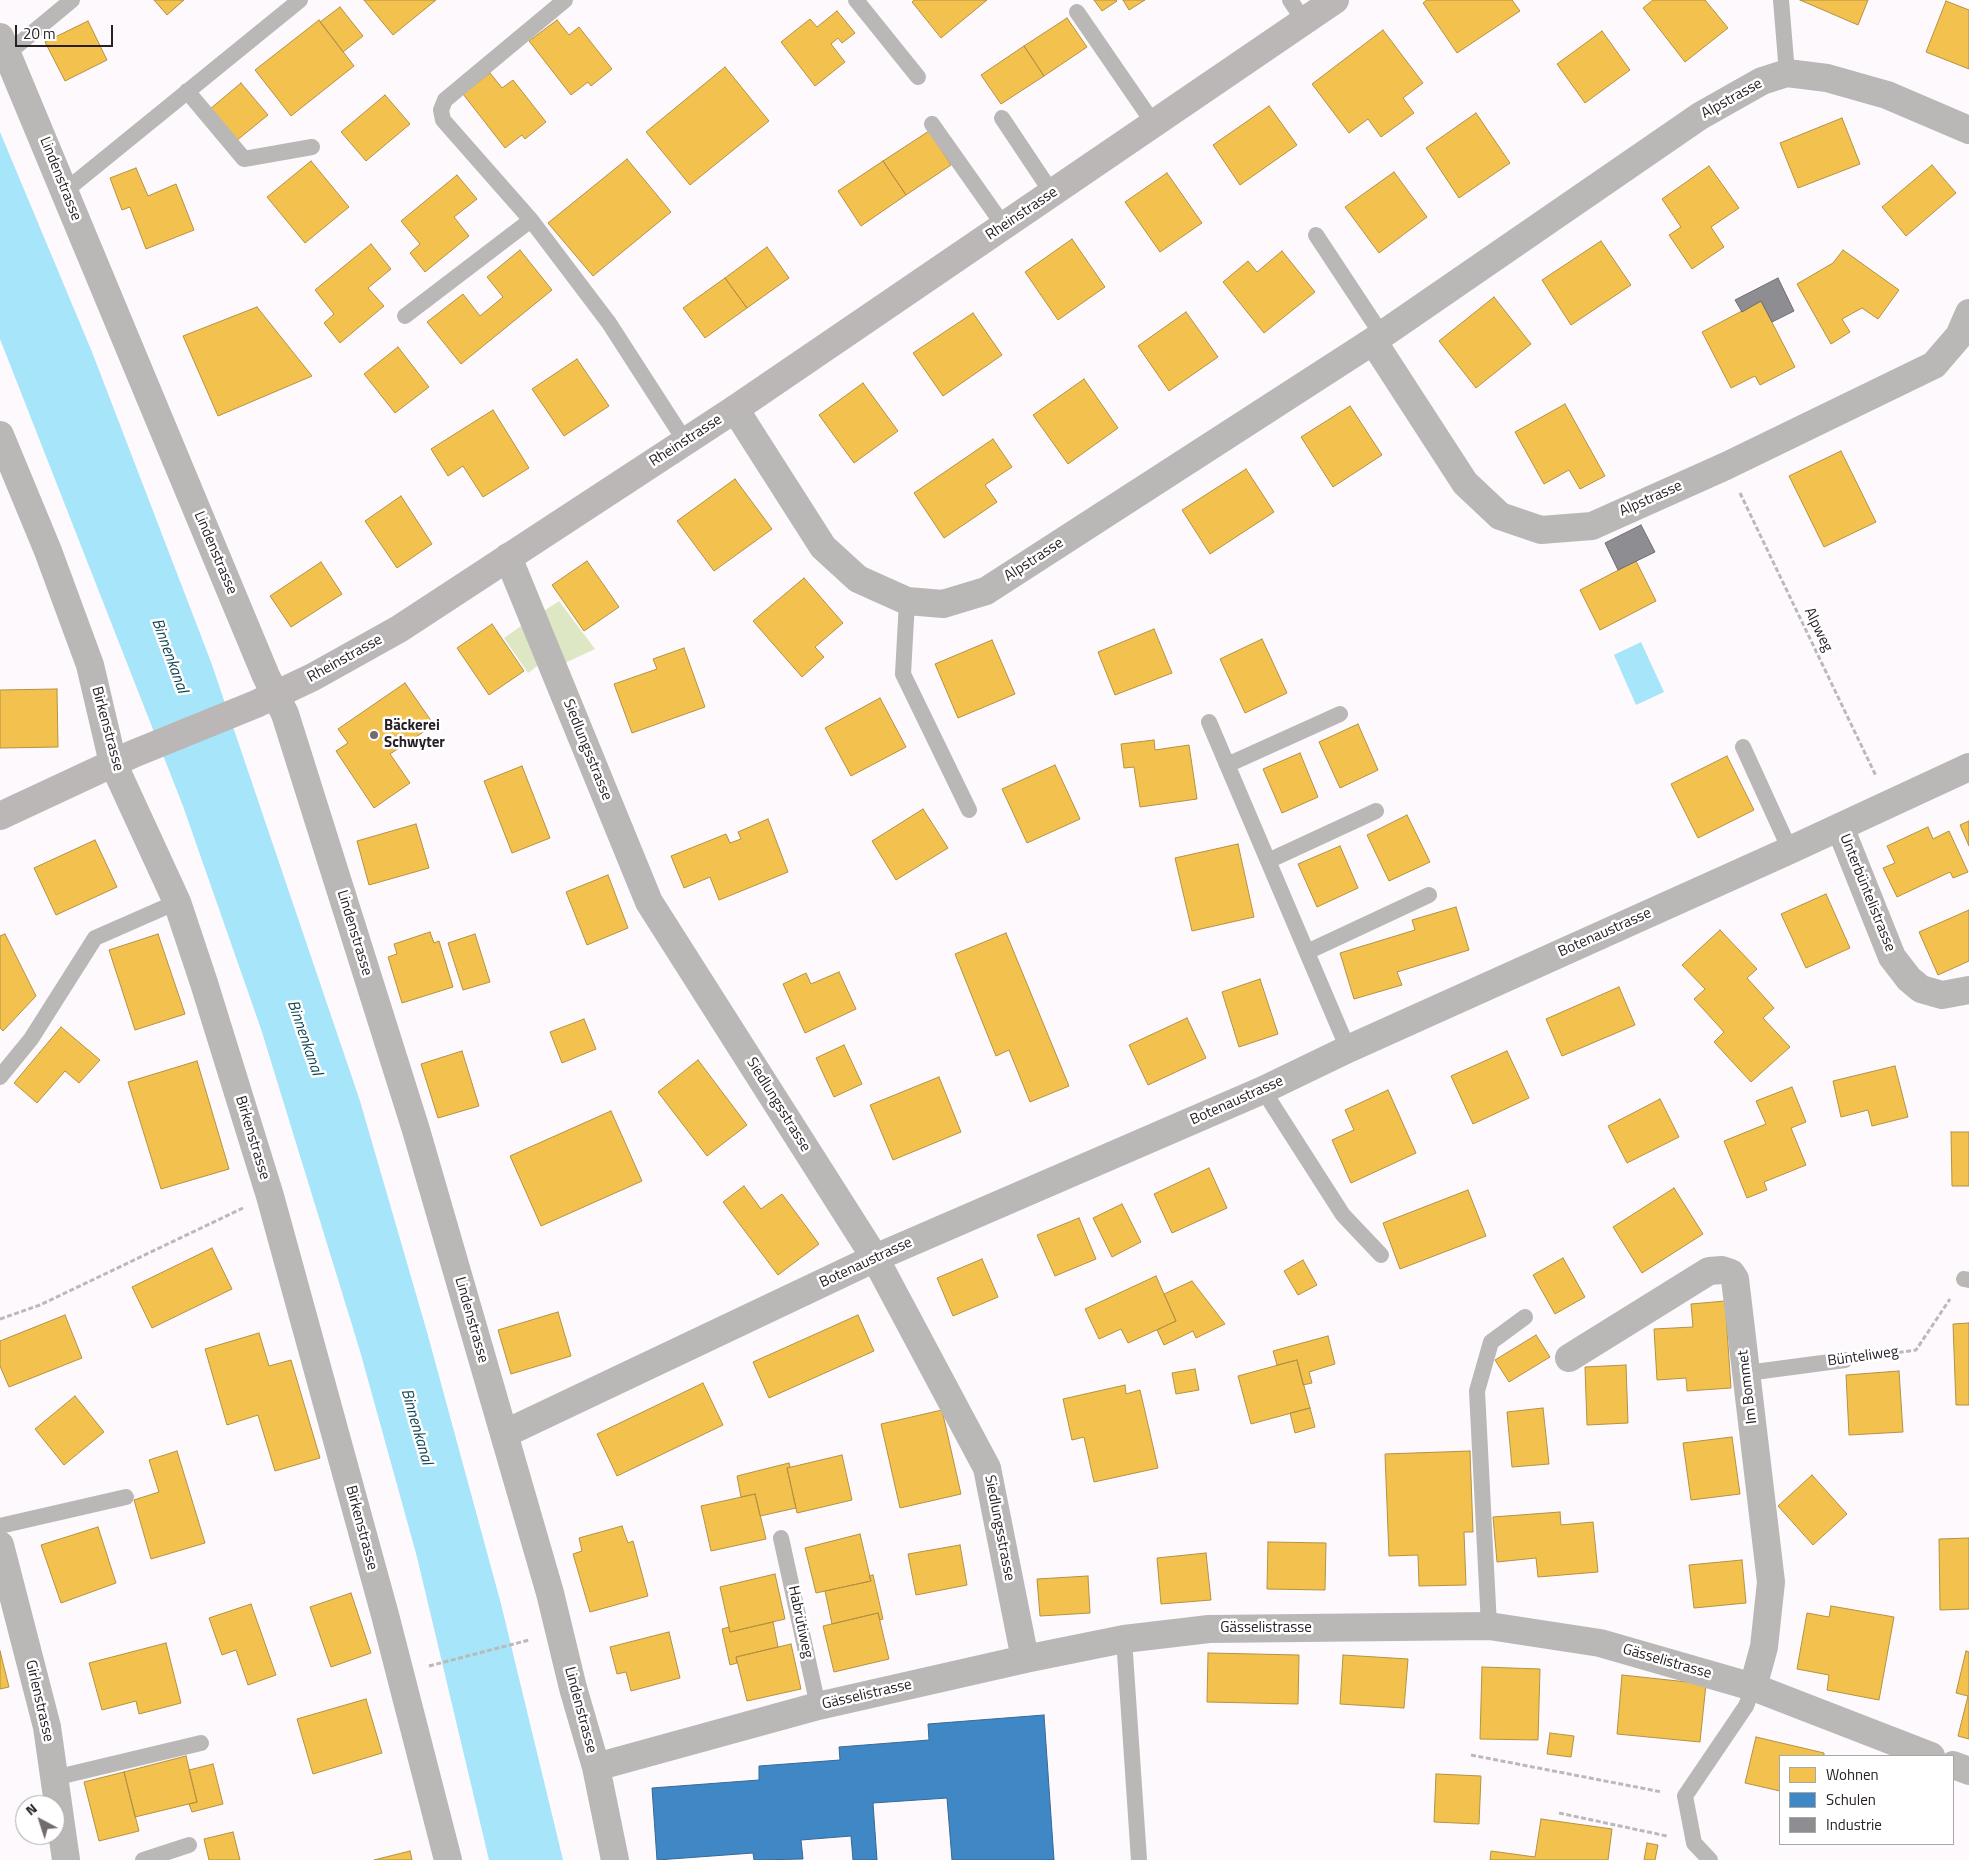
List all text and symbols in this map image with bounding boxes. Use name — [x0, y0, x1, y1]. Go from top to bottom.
scale bar — [18, 15, 115, 47]
text: 20 m — [23, 22, 56, 45]
street label: Alpstrasse — [1698, 75, 1766, 123]
street label: Lindenstrasse — [35, 135, 85, 223]
street label: Rheinstrasse — [983, 183, 1061, 245]
street label: Rheinstrasse — [646, 411, 726, 471]
street label: Alpstrasse — [1617, 477, 1685, 521]
street label: Lindenstrasse — [189, 509, 241, 597]
street label: Alpstrasse — [1001, 534, 1067, 586]
street label: Alpweg — [1800, 605, 1836, 655]
water label: Binnenkanal — [147, 616, 191, 696]
street label: Rheinstrasse — [304, 631, 386, 687]
street label: Birkenstrasse — [87, 685, 127, 773]
street label: Siedlungsstrasse — [559, 697, 615, 803]
place label: Bäckerei Schwyter — [384, 717, 445, 752]
marker: Bäckerei Schwyter — [368, 729, 380, 741]
street label: Unterbüntelistrasse — [1835, 831, 1899, 955]
street label: Lindenstrasse — [332, 888, 376, 978]
street label: Botenaustrasse — [1556, 904, 1654, 962]
water label: Binnenkanal — [282, 998, 326, 1078]
street label: Siedlungsstrasse — [742, 1055, 814, 1155]
street label: Botenaustrasse — [1188, 1072, 1286, 1130]
street label: Birkenstrasse — [231, 1094, 273, 1182]
street label: Botenaustrasse — [817, 1234, 915, 1292]
street label: Lindenstrasse — [450, 1275, 492, 1365]
street label: Bünteliweg — [1826, 1343, 1900, 1371]
street label: Im Bommet — [1735, 1349, 1761, 1425]
water label: Binnenkanal — [396, 1387, 436, 1467]
street label: Siedlungsstrasse — [980, 1473, 1018, 1583]
street label: Birkenstrasse — [341, 1484, 381, 1572]
street label: Habrütiweg — [784, 1584, 816, 1660]
street label: Gässelistrasse — [1220, 1619, 1312, 1637]
street label: Gässelistrasse — [1621, 1641, 1713, 1683]
street label: Girlenstrasse — [21, 1658, 57, 1744]
street label: Lindenstrasse — [560, 1665, 600, 1755]
street label: Gässelistrasse — [820, 1676, 914, 1714]
legend — [1779, 1755, 1954, 1845]
text: Wohnen — [1826, 1763, 1879, 1786]
text: Schulen — [1826, 1788, 1876, 1811]
north arrow — [15, 1795, 65, 1845]
text: N — [20, 1798, 41, 1820]
text: Industrie — [1826, 1813, 1882, 1836]

